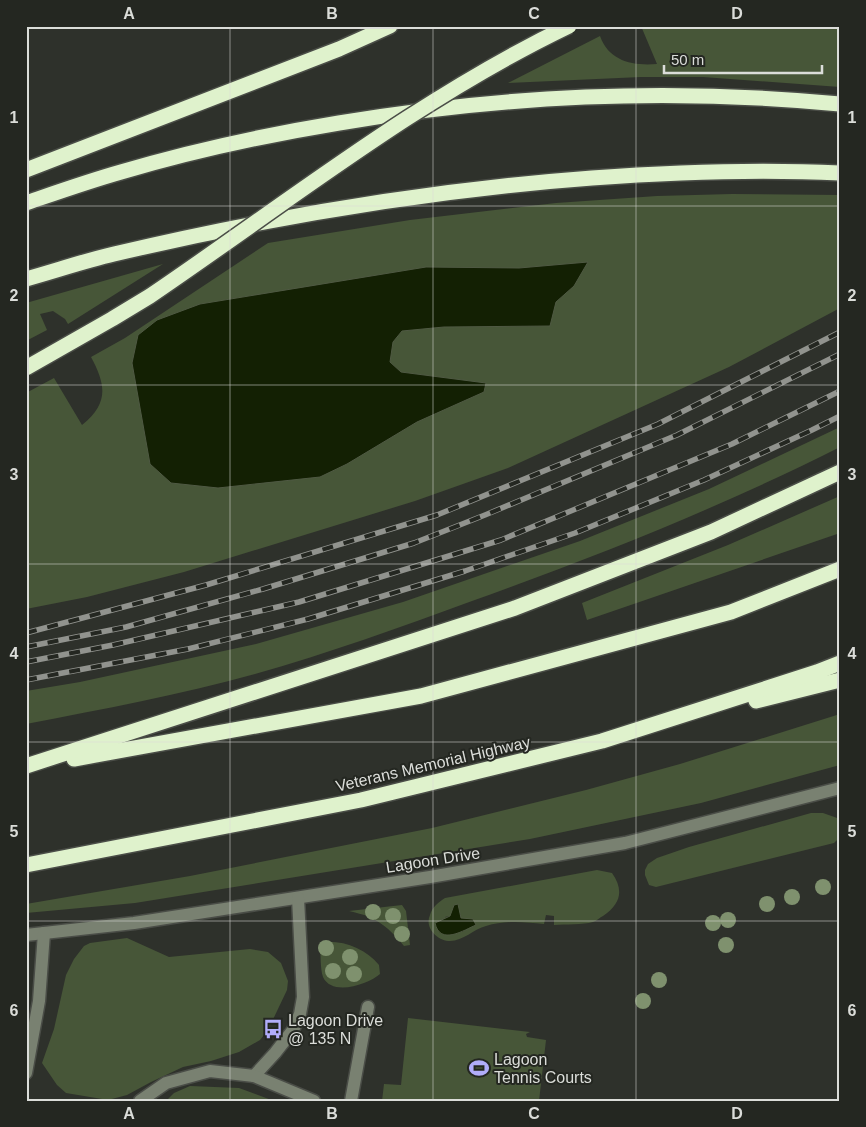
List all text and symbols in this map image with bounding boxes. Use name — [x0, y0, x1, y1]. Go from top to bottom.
text: A — [123, 5, 135, 22]
text: B — [326, 5, 338, 22]
text: C — [528, 5, 540, 22]
text: D — [731, 5, 743, 22]
scale bar — [664, 42, 821, 74]
text: 50 m — [671, 51, 704, 68]
text: 1 — [10, 109, 19, 126]
text: 1 — [848, 109, 857, 126]
text: 2 — [10, 287, 19, 304]
text: 2 — [848, 287, 857, 304]
text: 3 — [10, 466, 19, 483]
text: 3 — [848, 466, 857, 483]
text: 4 — [10, 645, 19, 662]
text: 4 — [848, 645, 857, 662]
street label: Veterans Memorial Highway — [334, 733, 532, 795]
text: 5 — [10, 823, 19, 840]
text: 5 — [848, 823, 857, 840]
street label: Lagoon Drive — [385, 844, 481, 876]
text: 6 — [10, 1002, 19, 1019]
text: 6 — [848, 1002, 857, 1019]
place label: Lagoon Drive @ 135 N — [288, 1012, 383, 1047]
bus stop icon: Lagoon Drive @ 135 N — [262, 1018, 284, 1040]
place label: Lagoon Tennis Courts — [494, 1051, 592, 1086]
sports icon: Lagoon Tennis Courts — [468, 1057, 490, 1079]
text: A — [123, 1105, 135, 1122]
text: B — [326, 1105, 338, 1122]
text: C — [528, 1105, 540, 1122]
text: D — [731, 1105, 743, 1122]

